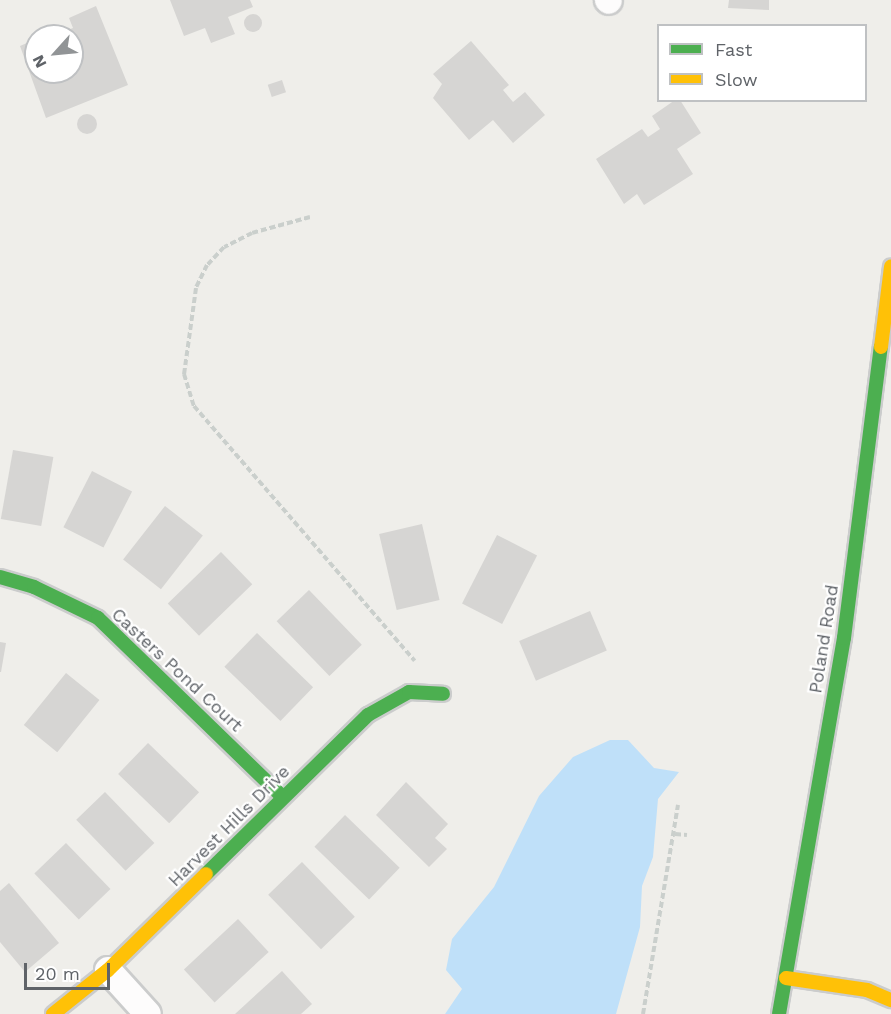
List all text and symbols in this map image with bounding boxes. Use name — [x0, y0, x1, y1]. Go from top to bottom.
north arrow — [24, 24, 84, 84]
legend — [657, 24, 867, 102]
text: Fast — [715, 39, 752, 60]
text: N — [28, 52, 50, 71]
text: Slow — [715, 69, 758, 90]
street label: Poland Road — [805, 583, 843, 695]
street label: Casters Pond Court — [107, 604, 247, 736]
street label: Harvest Hills Drive — [164, 761, 294, 891]
scale bar — [27, 951, 112, 989]
text: 20 m — [35, 963, 80, 984]

